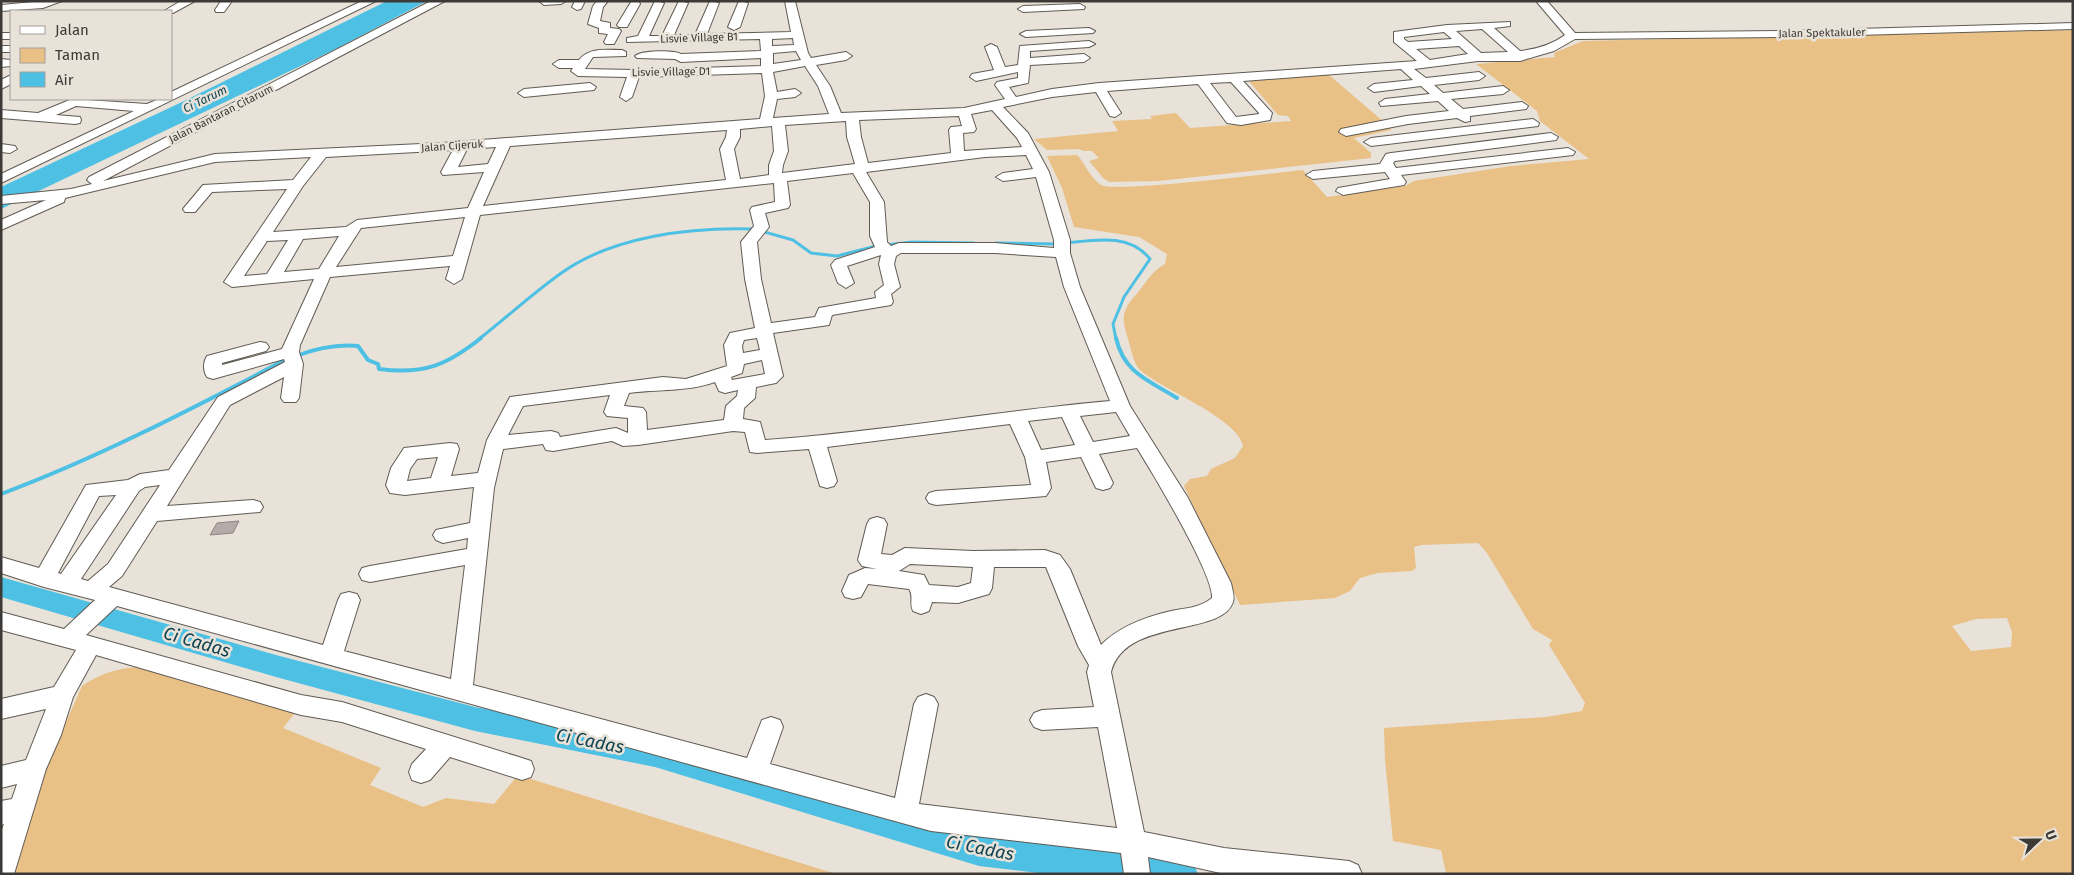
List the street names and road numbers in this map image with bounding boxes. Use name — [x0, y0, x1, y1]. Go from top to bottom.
street label: Jalan Spektakuler — [1778, 26, 1866, 40]
street label: Lisvie Village B1 — [660, 30, 738, 46]
street label: Lisvie Village D1 — [632, 65, 710, 79]
street label: Jalan Bantaran Citarum — [167, 82, 275, 146]
street label: Jalan Cijeruk — [420, 137, 484, 155]

